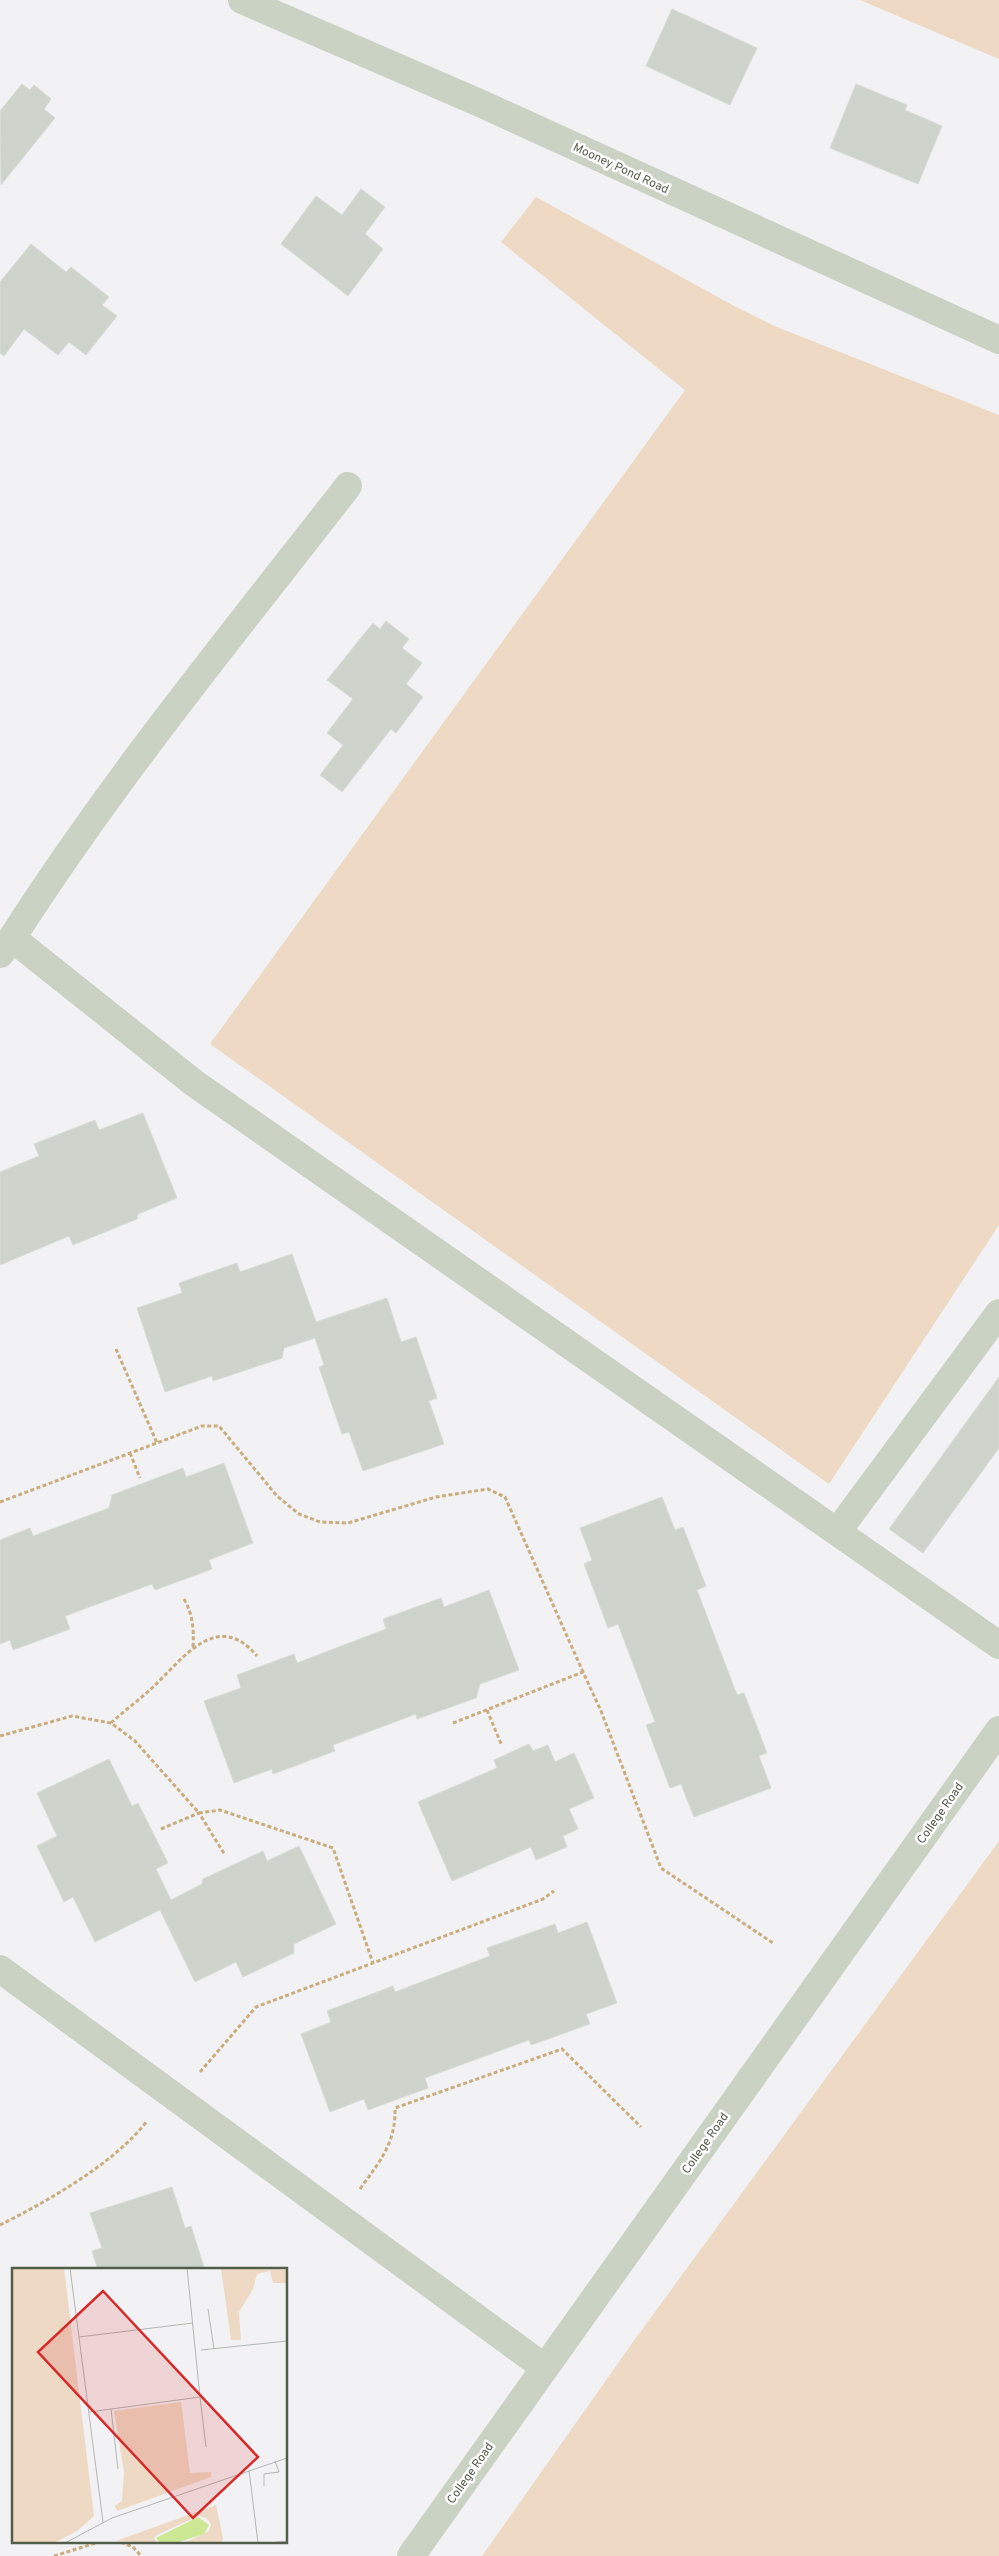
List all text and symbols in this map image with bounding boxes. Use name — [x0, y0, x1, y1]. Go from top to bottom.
street label: Mooney Pond Road — [570, 140, 671, 198]
street label: College Road — [914, 1780, 968, 1847]
street label: College Road — [679, 2110, 733, 2177]
inset map — [12, 2268, 288, 2544]
street label: College Road — [444, 2440, 498, 2507]

